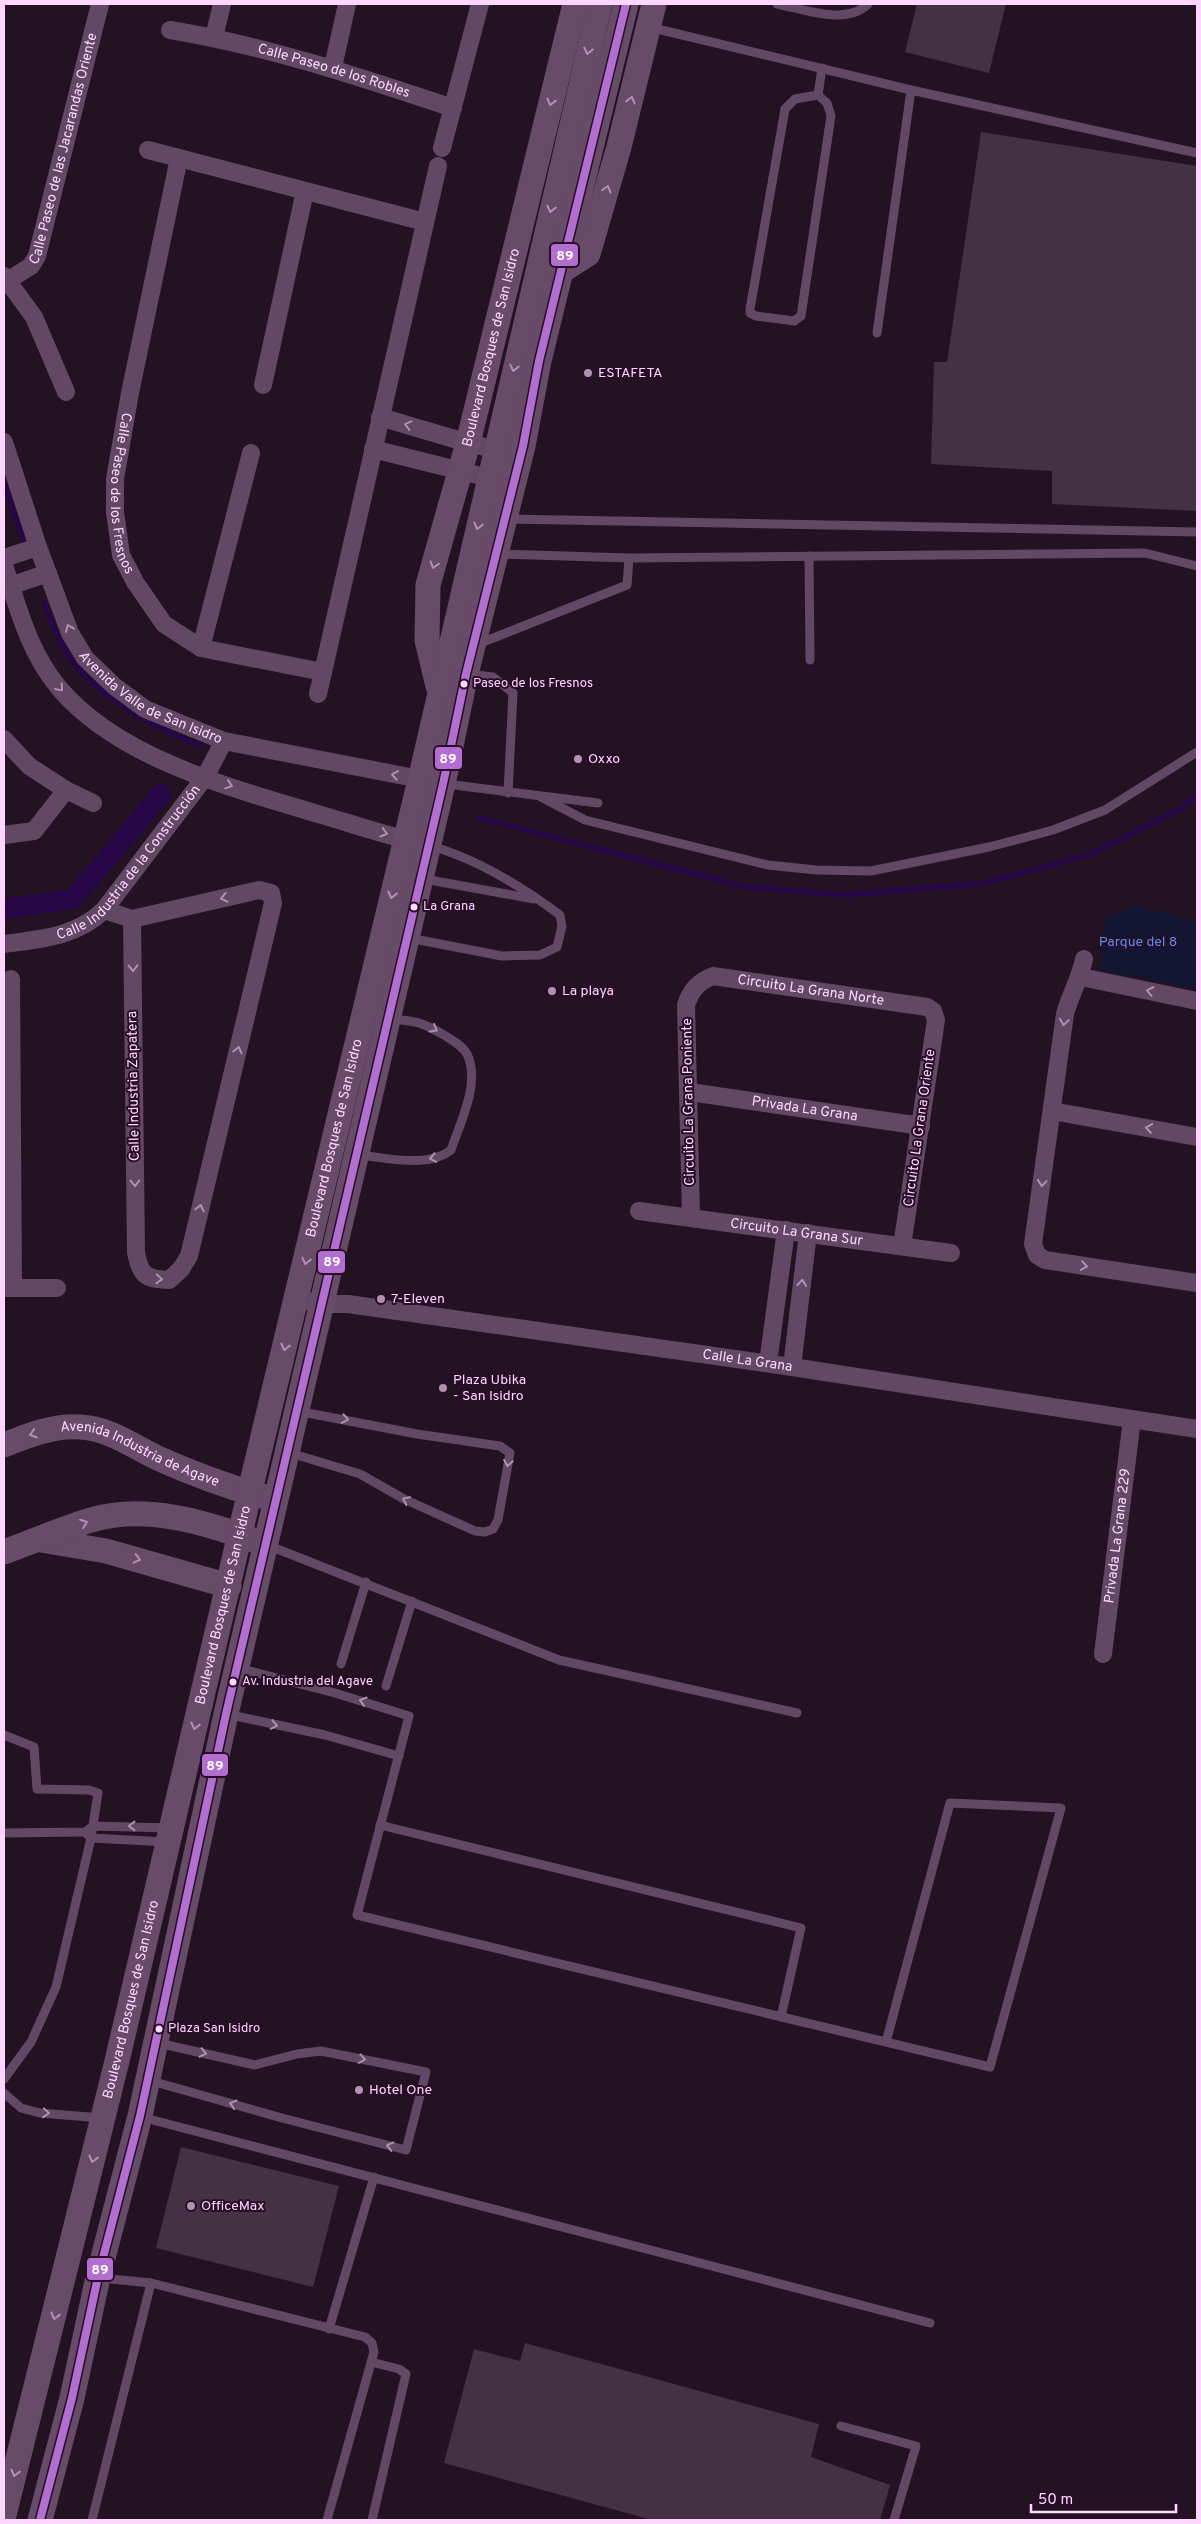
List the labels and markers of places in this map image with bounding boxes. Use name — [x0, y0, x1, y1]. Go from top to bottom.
place label: ESTAFETA — [598, 365, 662, 382]
marker: ESTAFETA — [582, 367, 594, 379]
place label: Paseo de los Fresnos — [473, 676, 593, 692]
marker: Paseo de los Fresnos — [459, 679, 469, 689]
place label: Oxxo — [588, 751, 620, 768]
marker: Oxxo — [572, 753, 584, 765]
place label: La Grana — [423, 899, 475, 915]
marker: La Grana — [409, 902, 419, 912]
place label: La playa — [562, 983, 614, 1000]
marker: La playa — [546, 985, 558, 997]
place label: 7-Eleven — [391, 1291, 445, 1308]
marker: 7-Eleven — [375, 1293, 387, 1305]
place label: Plaza Ubika - San Isidro — [453, 1372, 526, 1405]
marker: Plaza Ubika - San Isidro — [437, 1382, 449, 1394]
place label: Av. Industria del Agave — [242, 1674, 373, 1690]
marker: Av. Industria del Agave — [228, 1677, 238, 1687]
place label: Plaza San Isidro — [168, 2021, 260, 2037]
marker: Plaza San Isidro — [154, 2024, 164, 2034]
place label: Hotel One — [369, 2082, 432, 2099]
marker: Hotel One — [353, 2084, 365, 2096]
place label: OfficeMax — [201, 2198, 265, 2215]
marker: OfficeMax — [185, 2200, 197, 2212]

